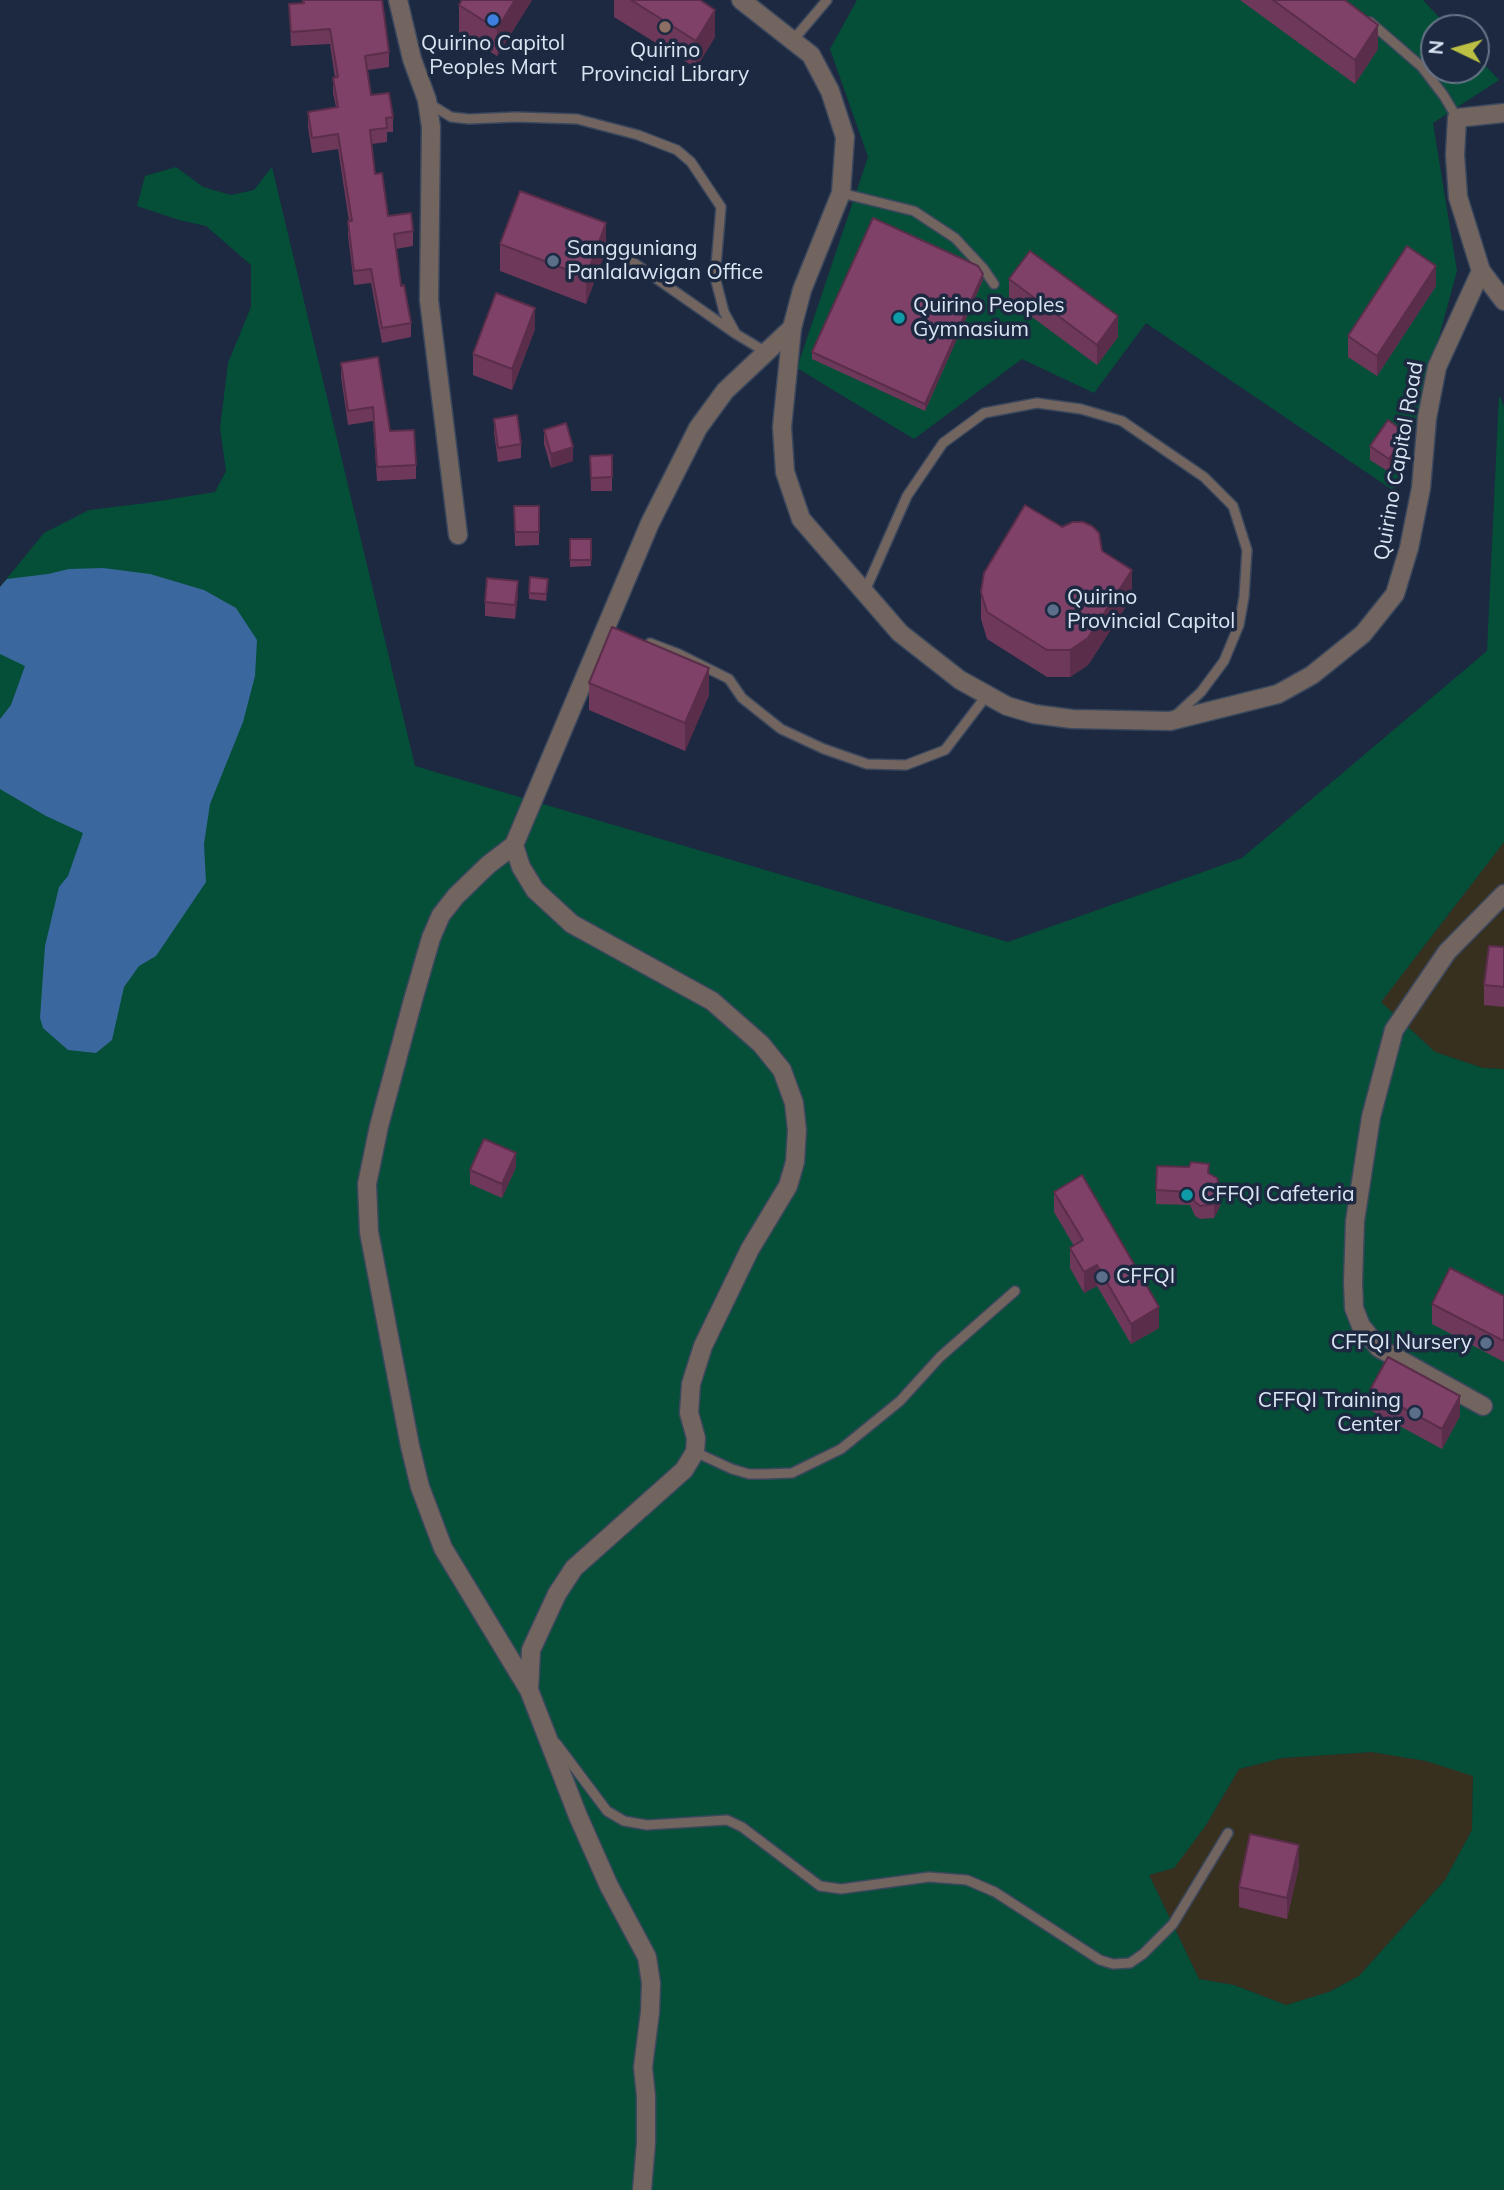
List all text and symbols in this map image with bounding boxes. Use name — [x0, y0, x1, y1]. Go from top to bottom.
marker: Quirino Capitol Peoples Mart — [485, 12, 501, 28]
north arrow — [1420, 14, 1490, 84]
marker: Quirino Provincial Library — [657, 19, 673, 35]
place label: Quirino Capitol Peoples Mart — [421, 31, 565, 81]
place label: Quirino Provincial Library — [581, 38, 749, 88]
text: N — [1423, 39, 1449, 56]
place label: Sangguniang Panlalawigan Office — [567, 236, 763, 286]
marker: Sangguniang Panlalawigan Office — [545, 253, 561, 269]
place label: Quirino Peoples Gymnasium — [913, 293, 1065, 343]
marker: Quirino Peoples Gymnasium — [891, 310, 907, 326]
street label: Quirino Capitol Road — [1369, 360, 1429, 562]
place label: Quirino Provincial Capitol — [1067, 585, 1235, 635]
marker: Quirino Provincial Capitol — [1045, 602, 1061, 618]
place label: CFFQI Cafeteria — [1201, 1182, 1354, 1208]
marker: CFFQI Cafeteria — [1179, 1187, 1195, 1203]
place label: CFFQI — [1116, 1264, 1175, 1290]
marker: CFFQI — [1094, 1269, 1110, 1285]
place label: CFFQI Nursery — [1331, 1330, 1472, 1356]
marker: CFFQI Nursery — [1478, 1335, 1494, 1351]
place label: CFFQI Training Center — [1258, 1388, 1401, 1438]
marker: CFFQI Training Center — [1407, 1405, 1423, 1421]

